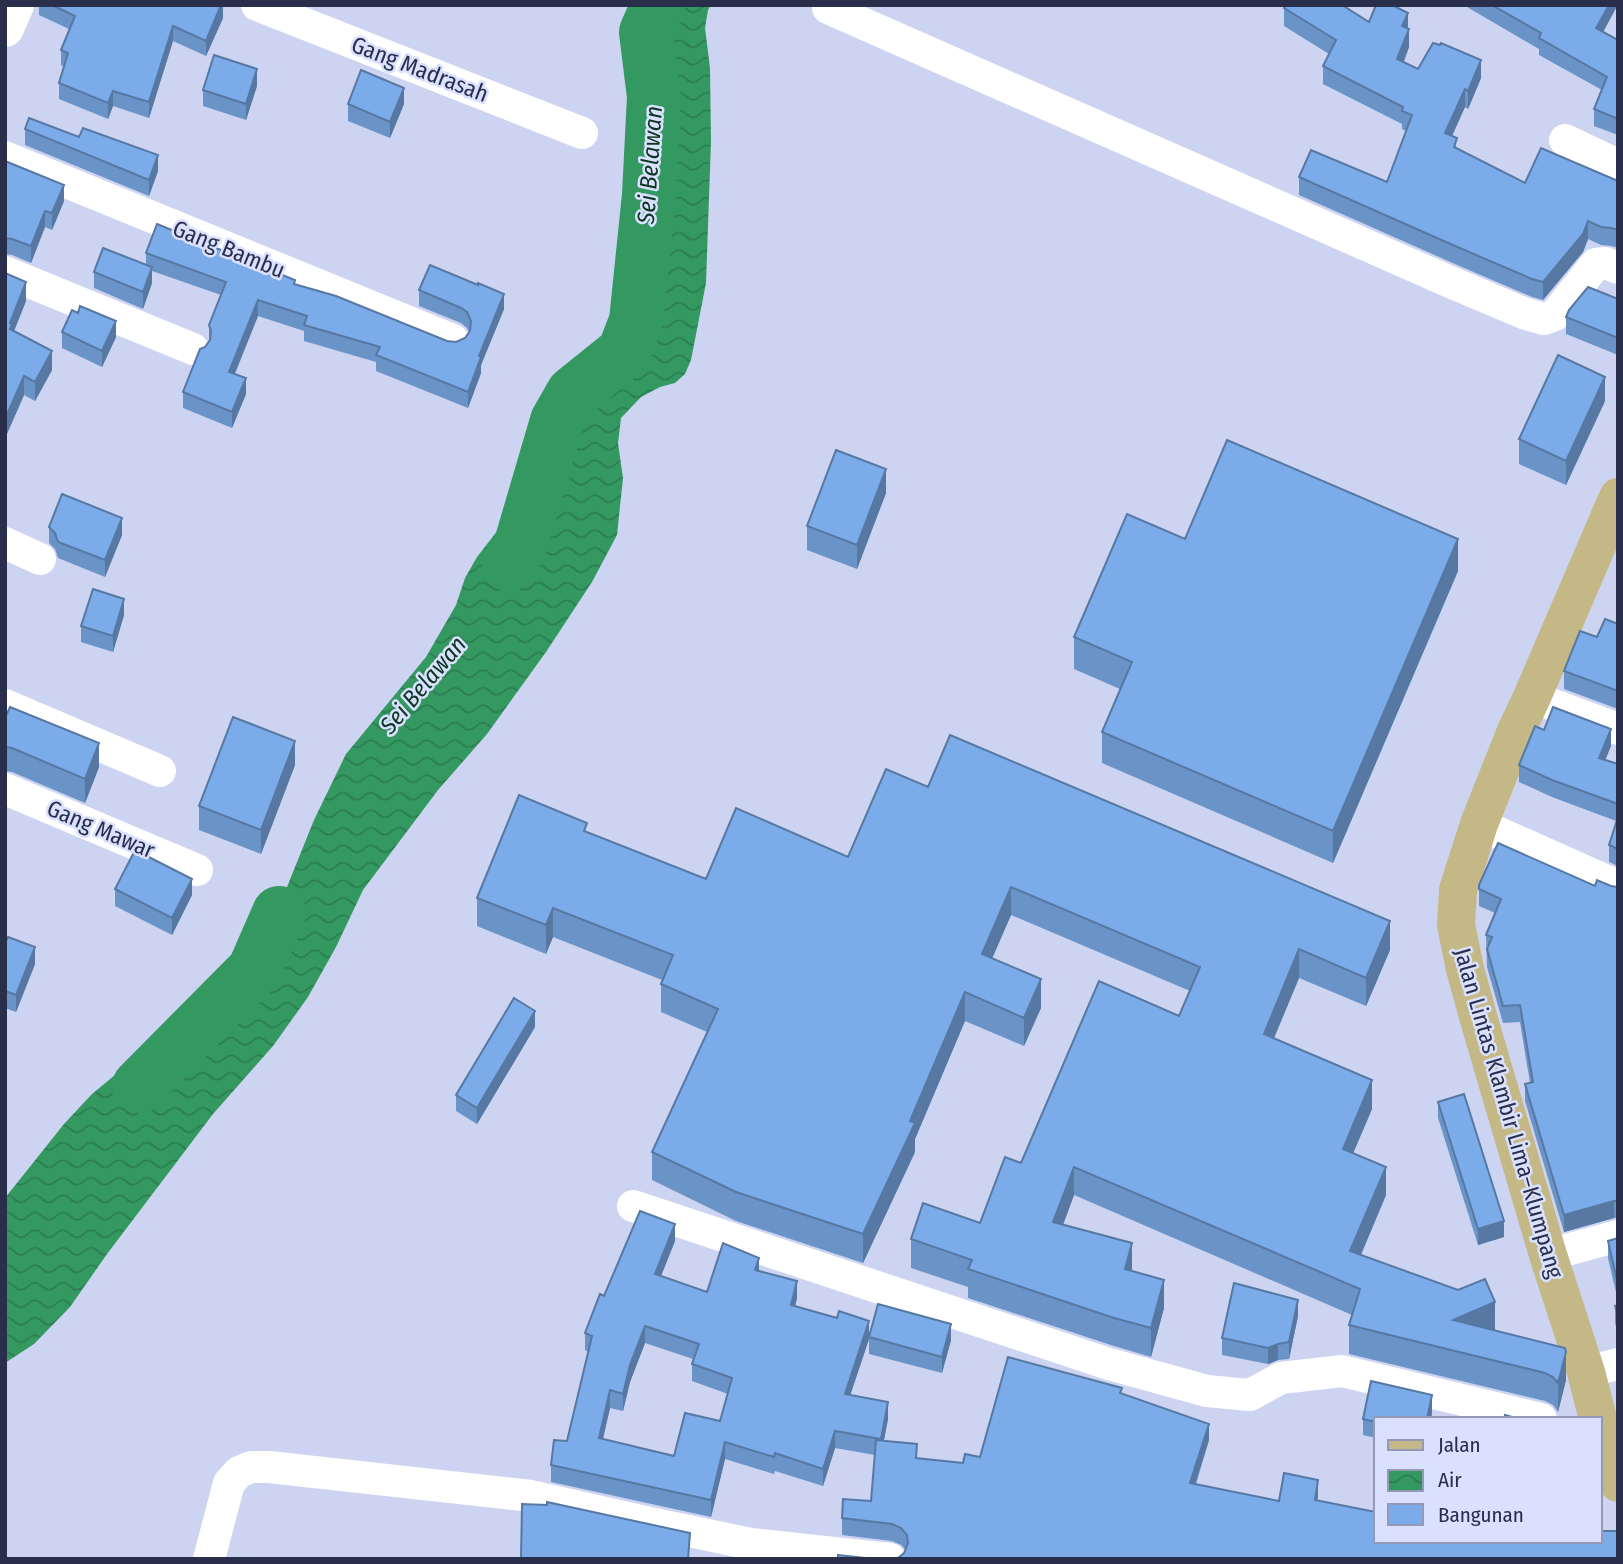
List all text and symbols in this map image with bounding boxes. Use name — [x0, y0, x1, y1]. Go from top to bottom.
street label: Gang Madrasah — [348, 30, 492, 108]
water label: Sei Belawan — [632, 105, 668, 226]
street label: Gang Bambu — [169, 214, 289, 284]
water label: Sei Belawan — [374, 631, 472, 740]
street label: Gang Mawar — [43, 794, 159, 864]
street label: Jalan Lintas Klambir Lima–Klumpang — [1448, 945, 1570, 1282]
legend — [1374, 1417, 1602, 1543]
text: Jalan — [1438, 1432, 1481, 1458]
text: Air — [1438, 1467, 1462, 1493]
text: Bangunan — [1438, 1502, 1524, 1528]

